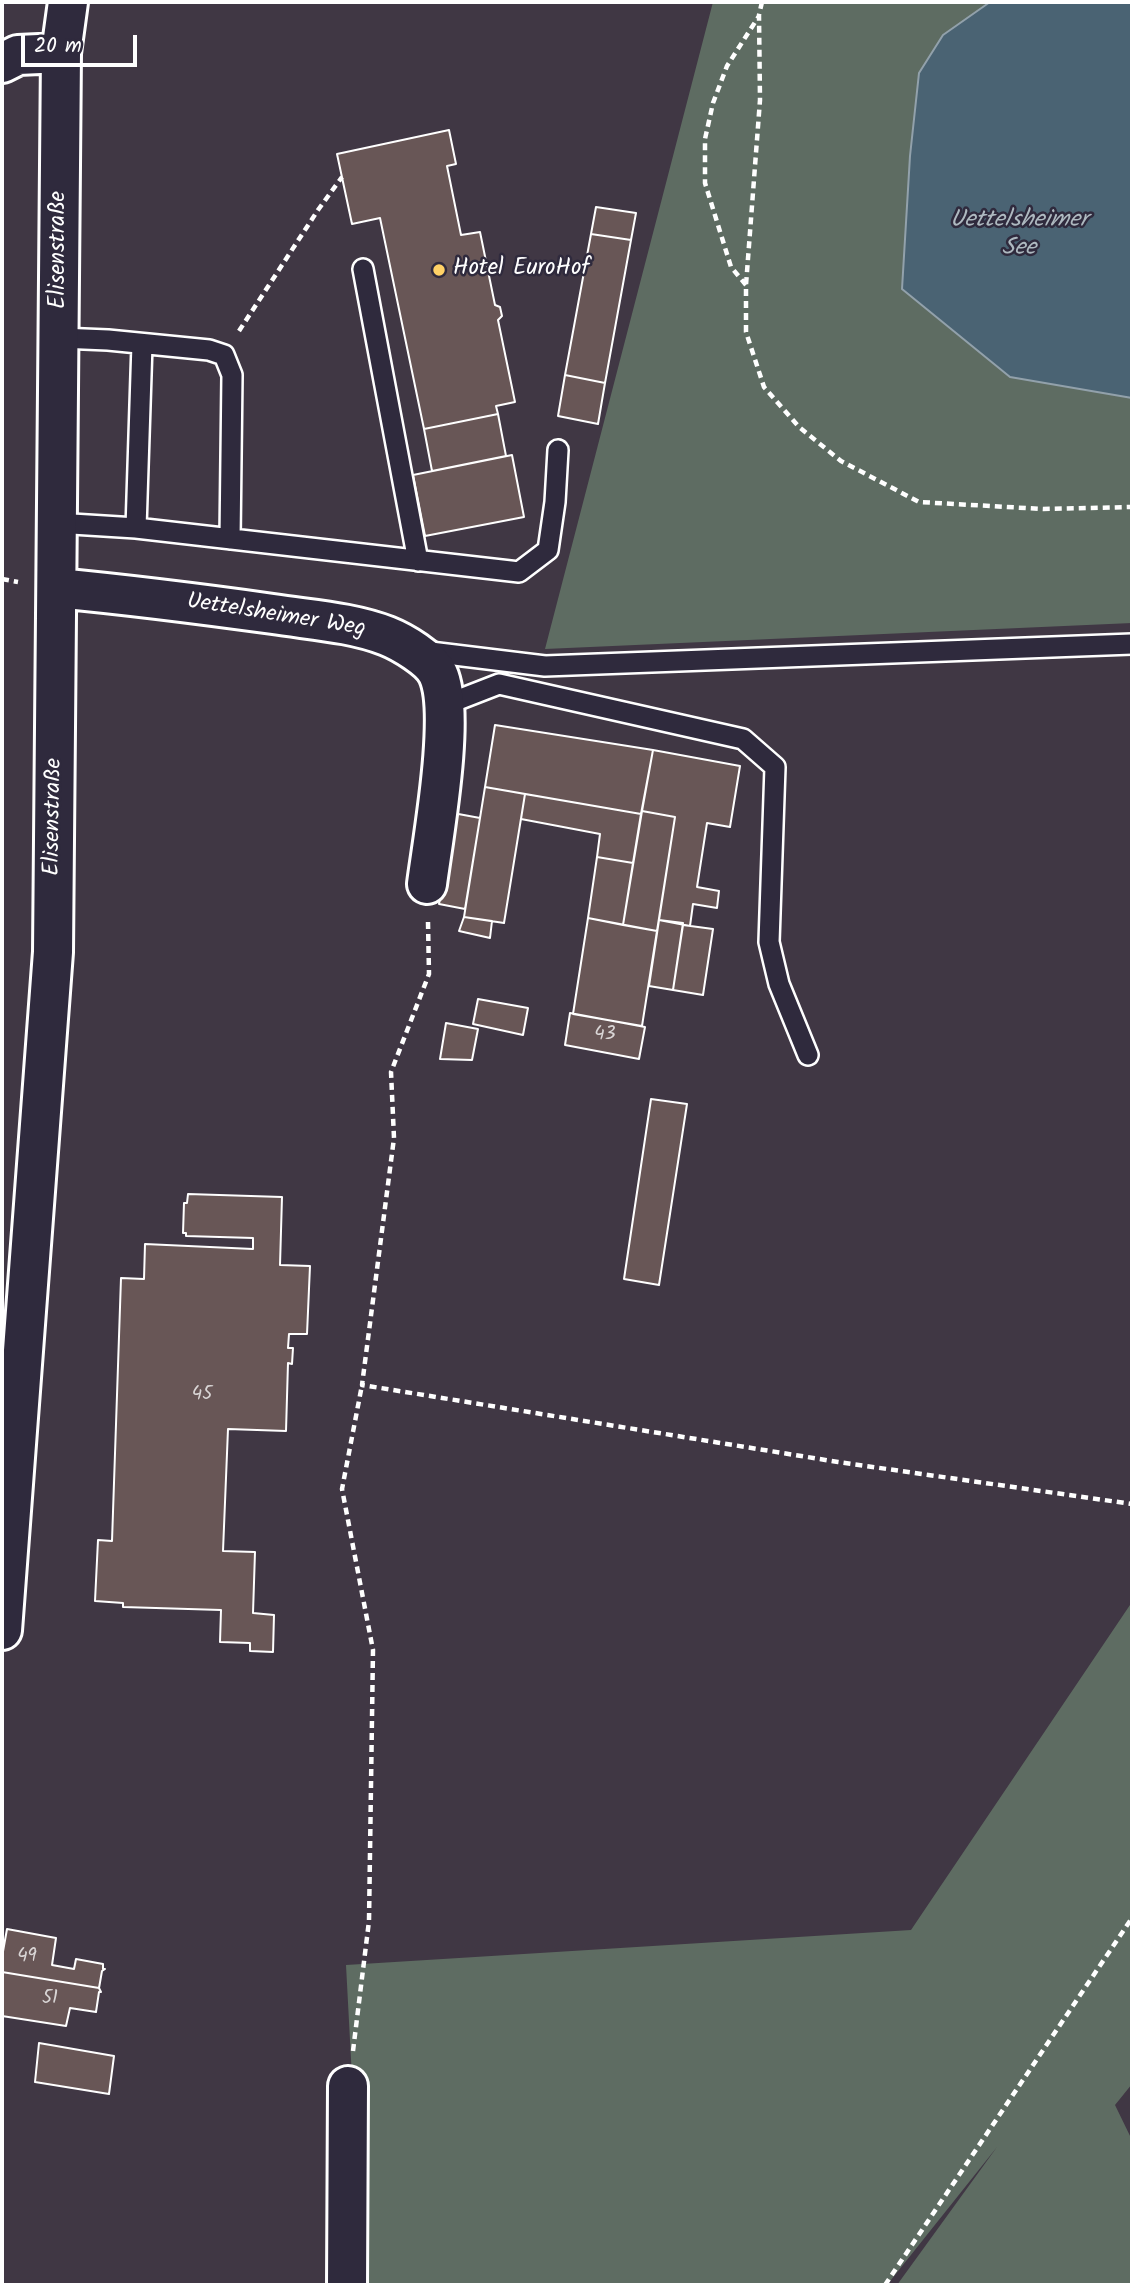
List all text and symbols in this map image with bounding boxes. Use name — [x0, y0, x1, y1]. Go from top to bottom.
scale bar — [24, 21, 140, 65]
text: 20 m — [34, 30, 82, 63]
street label: Elisenstraße — [46, 191, 74, 309]
water label: Uettelsheimer See — [950, 208, 1088, 264]
place label: Hotel EuroHof — [453, 256, 590, 284]
marker: Hotel EuroHof — [431, 262, 447, 278]
street label: Uettelsheimer Weg — [185, 589, 367, 645]
street label: Elisenstraße — [40, 758, 70, 876]
house number: 43 — [594, 1025, 616, 1047]
house number: 45 — [192, 1385, 212, 1407]
house number: 49 — [17, 1947, 37, 1969]
house number: 51 — [42, 1989, 58, 2011]

